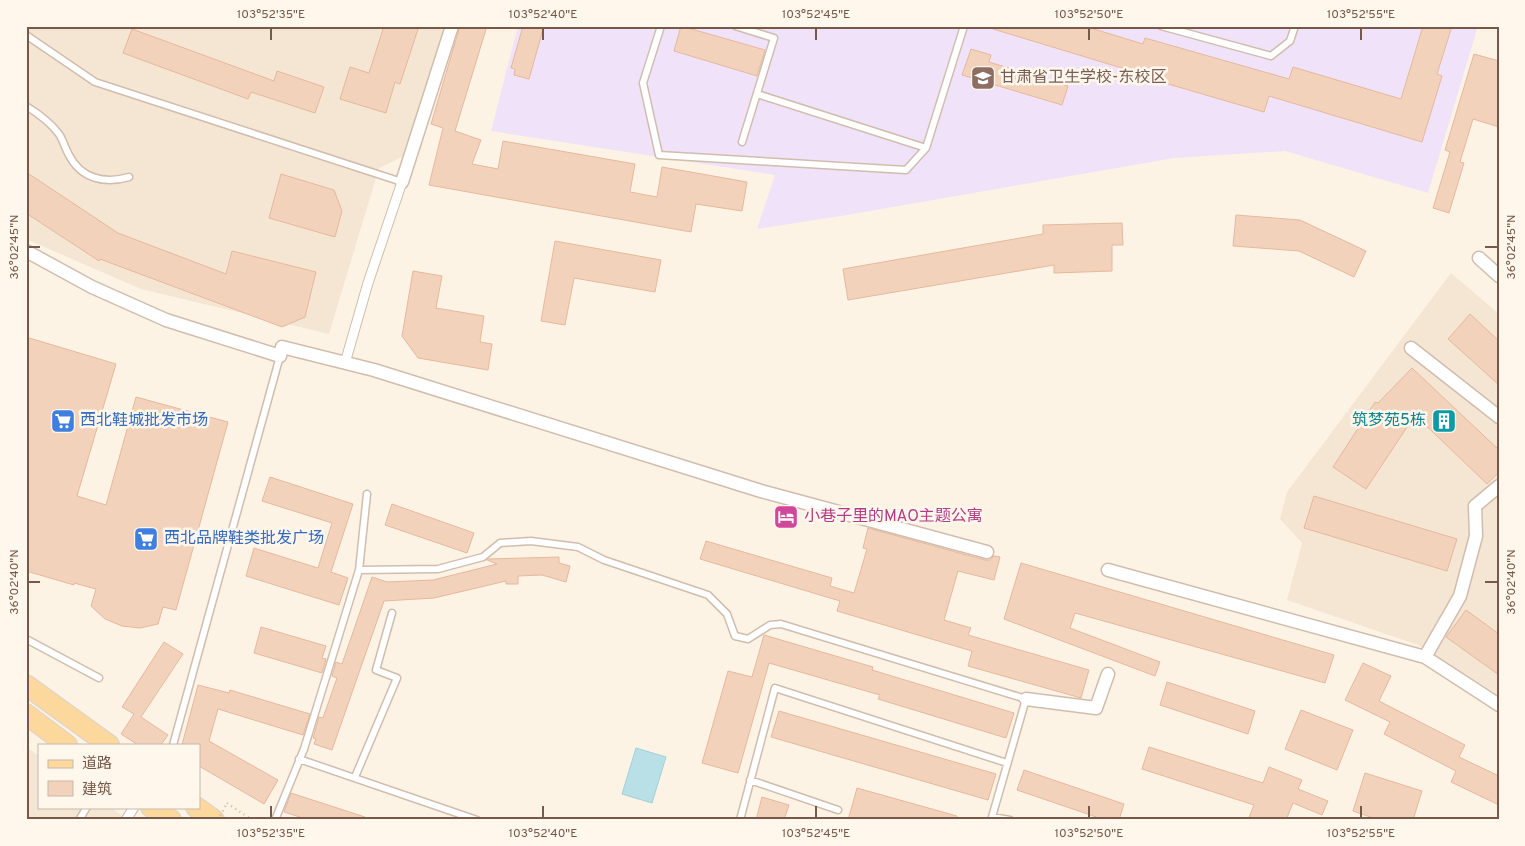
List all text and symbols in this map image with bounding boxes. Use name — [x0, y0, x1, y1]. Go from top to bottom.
text: 103°52'35"E — [237, 7, 305, 23]
text: 103°52'40"E — [509, 7, 577, 23]
text: 103°52'45"E — [782, 7, 850, 23]
text: 103°52'50"E — [1055, 7, 1123, 23]
text: 103°52'55"E — [1327, 7, 1395, 23]
school or university icon: 甘肃省卫生学校-东校区 — [970, 65, 996, 91]
place label: 甘肃省卫生学校-东校区 — [1000, 68, 1166, 88]
text: 36°02'45"N — [7, 214, 23, 280]
text: 36°02'45"N — [1504, 214, 1520, 280]
supermarket icon: 西北鞋城批发市场 — [50, 408, 76, 434]
building icon: 筑梦苑5栋 — [1431, 408, 1457, 434]
place label: 西北鞋城批发市场 — [80, 411, 208, 431]
place label: 筑梦苑5栋 — [1352, 411, 1426, 431]
hotel icon: 小巷子里的MAO主题公寓 — [773, 504, 799, 530]
place label: 小巷子里的MAO主题公寓 — [804, 507, 983, 527]
supermarket icon: 西北品牌鞋类批发广场 — [133, 526, 159, 552]
place label: 西北品牌鞋类批发广场 — [164, 529, 324, 549]
text: 36°02'40"N — [7, 549, 23, 615]
text: 36°02'40"N — [1504, 549, 1520, 615]
legend — [38, 744, 200, 808]
text: 道路 — [82, 755, 112, 774]
text: 建筑 — [82, 781, 112, 800]
text: 103°52'35"E — [237, 826, 305, 842]
text: 103°52'40"E — [509, 826, 577, 842]
text: 103°52'45"E — [782, 826, 850, 842]
text: 103°52'50"E — [1055, 826, 1123, 842]
text: 103°52'55"E — [1327, 826, 1395, 842]

